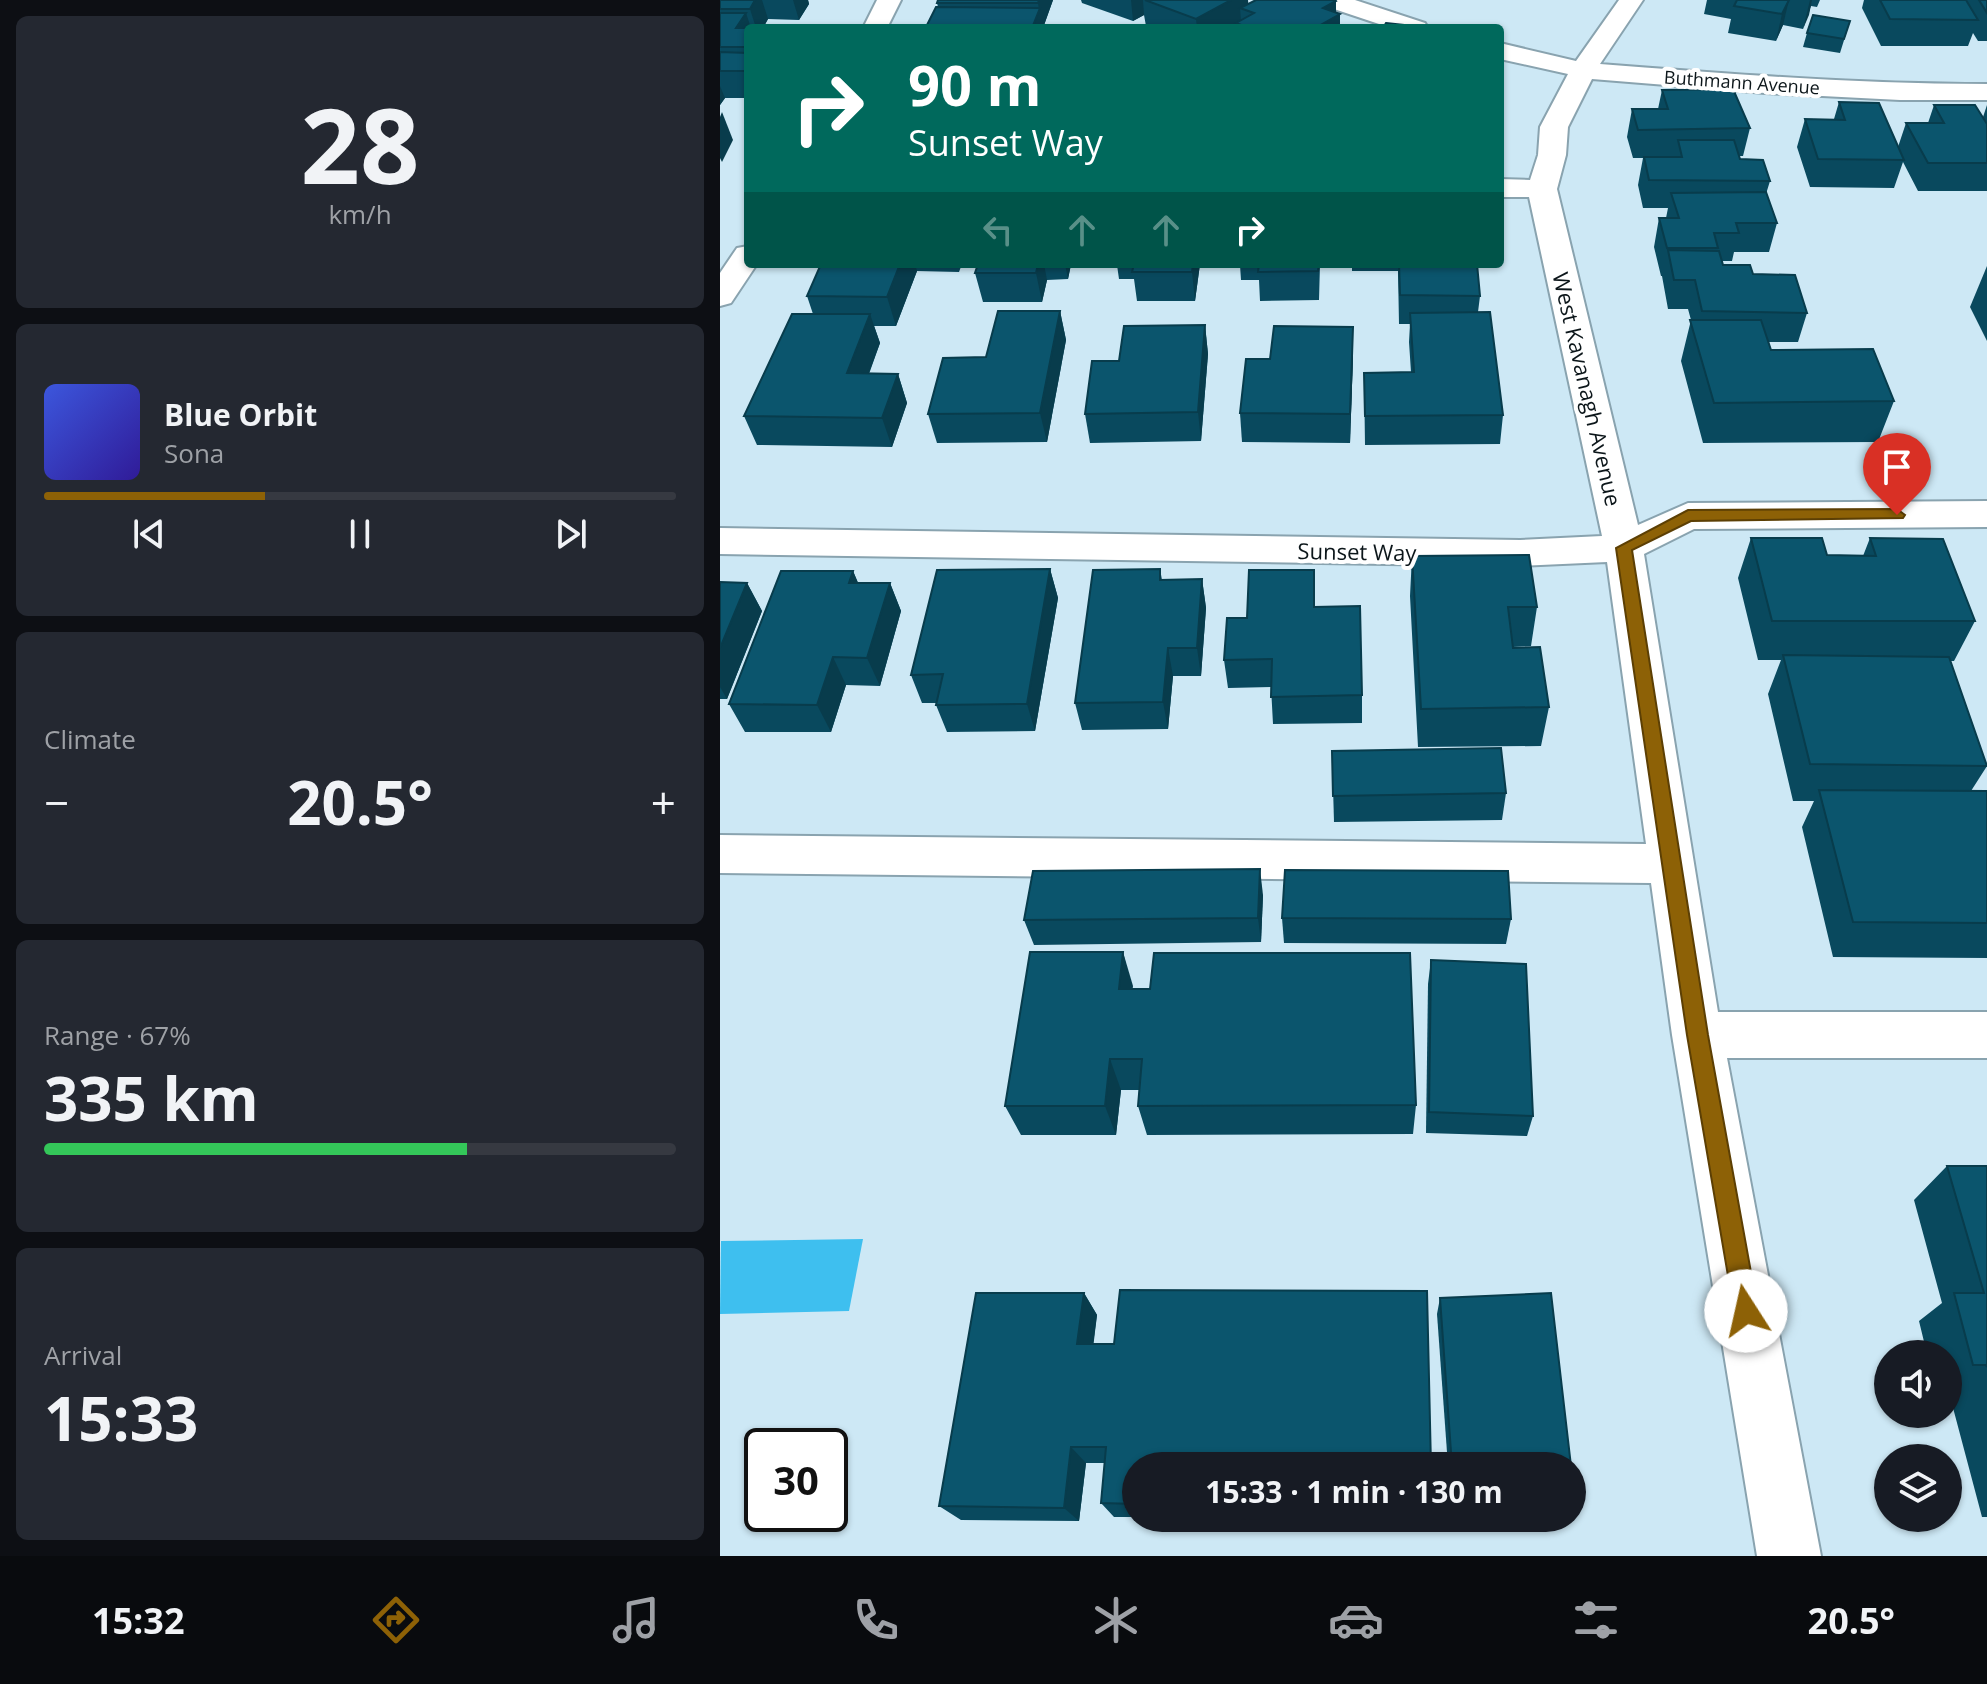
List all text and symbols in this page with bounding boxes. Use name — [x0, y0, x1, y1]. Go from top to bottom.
text: 90 m — [908, 46, 1042, 122]
icon: right — [776, 56, 880, 160]
street label: Buthmann Avenue — [1663, 65, 1821, 99]
text: 28 — [301, 73, 419, 214]
text: Sunset Way — [908, 118, 1103, 167]
text: km/h — [328, 196, 392, 232]
icon: left — [976, 208, 1020, 252]
icon: ahead — [1060, 208, 1104, 252]
icon: ahead — [1144, 208, 1188, 252]
icon: right — [1228, 208, 1272, 252]
street label: West Kavanagh Avenue — [1546, 269, 1630, 509]
text: Blue Orbit — [164, 394, 317, 435]
pin — [1863, 433, 1931, 515]
text: Sona — [164, 435, 224, 471]
icon: arrive — [1875, 445, 1919, 489]
icon: previous — [127, 512, 171, 556]
icon: pause — [338, 512, 382, 556]
icon: next — [549, 512, 593, 556]
street label: Sunset Way — [1297, 535, 1418, 567]
text: Climate — [44, 721, 136, 757]
text: 20.5° — [287, 761, 433, 843]
text: − — [44, 772, 69, 832]
text: + — [651, 772, 676, 832]
text: Range · 67% — [44, 1017, 191, 1053]
text: 335 km — [44, 1057, 259, 1139]
position arrow — [1704, 1269, 1788, 1353]
text: Arrival — [44, 1337, 122, 1373]
map controls — [1874, 1340, 1962, 1532]
button: sound — [1874, 1340, 1962, 1428]
text: 15:33 — [44, 1377, 198, 1459]
speed limit sign: 30 — [744, 1428, 848, 1532]
button: layers — [1874, 1444, 1962, 1532]
text: 15:33 · 1 min · 130 m — [1205, 1471, 1503, 1512]
icon: directions — [368, 1592, 424, 1648]
icon: music — [608, 1592, 664, 1648]
icon: phone — [848, 1592, 904, 1648]
icon: climate — [1088, 1592, 1144, 1648]
icon: car — [1328, 1592, 1384, 1648]
icon: filters — [1568, 1592, 1624, 1648]
text: 15:32 — [92, 1596, 185, 1645]
text: 20.5° — [1808, 1596, 1895, 1645]

